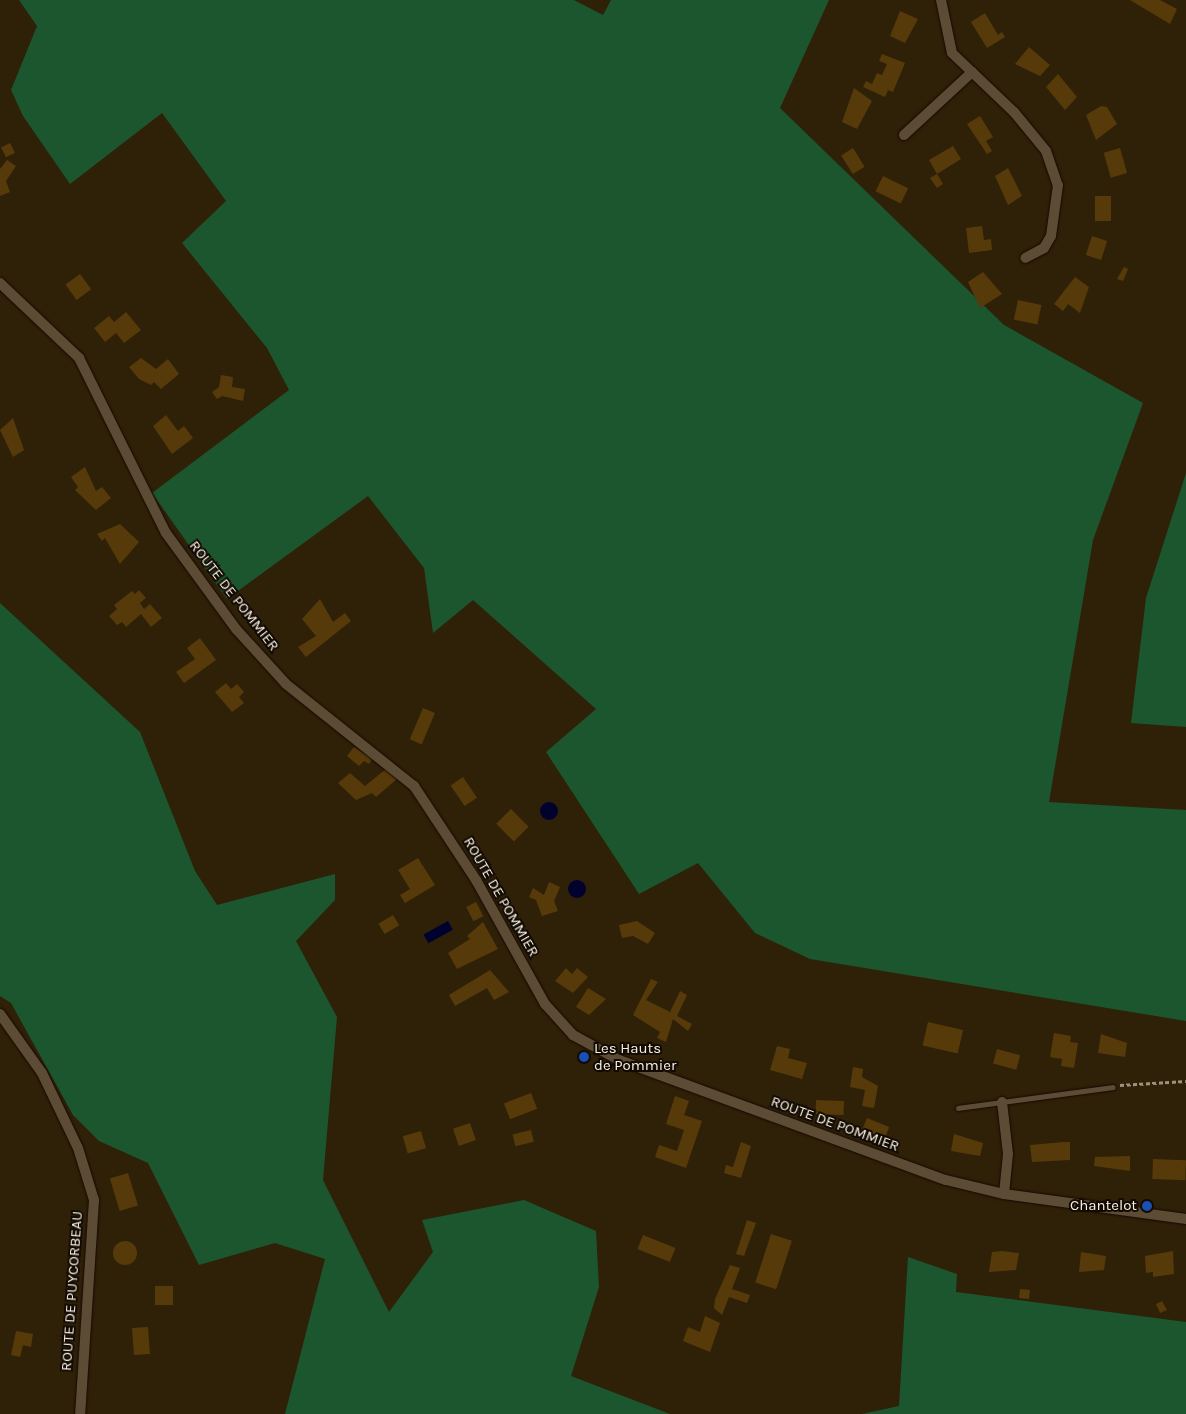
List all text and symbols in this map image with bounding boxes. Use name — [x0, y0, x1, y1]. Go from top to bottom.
street label: ROUTE DE POMMIER — [185, 537, 283, 655]
street label: ROUTE DE POMMIER — [459, 834, 543, 960]
place label: Les Hauts de Pommier — [594, 1039, 676, 1074]
marker: Les Hauts de Pommier — [578, 1051, 590, 1063]
street label: ROUTE DE POMMIER — [768, 1092, 902, 1156]
place label: Chantelot — [1070, 1197, 1137, 1215]
marker: Chantelot — [1141, 1200, 1153, 1212]
street label: ROUTE DE PUYCORBEAU — [57, 1210, 87, 1372]

